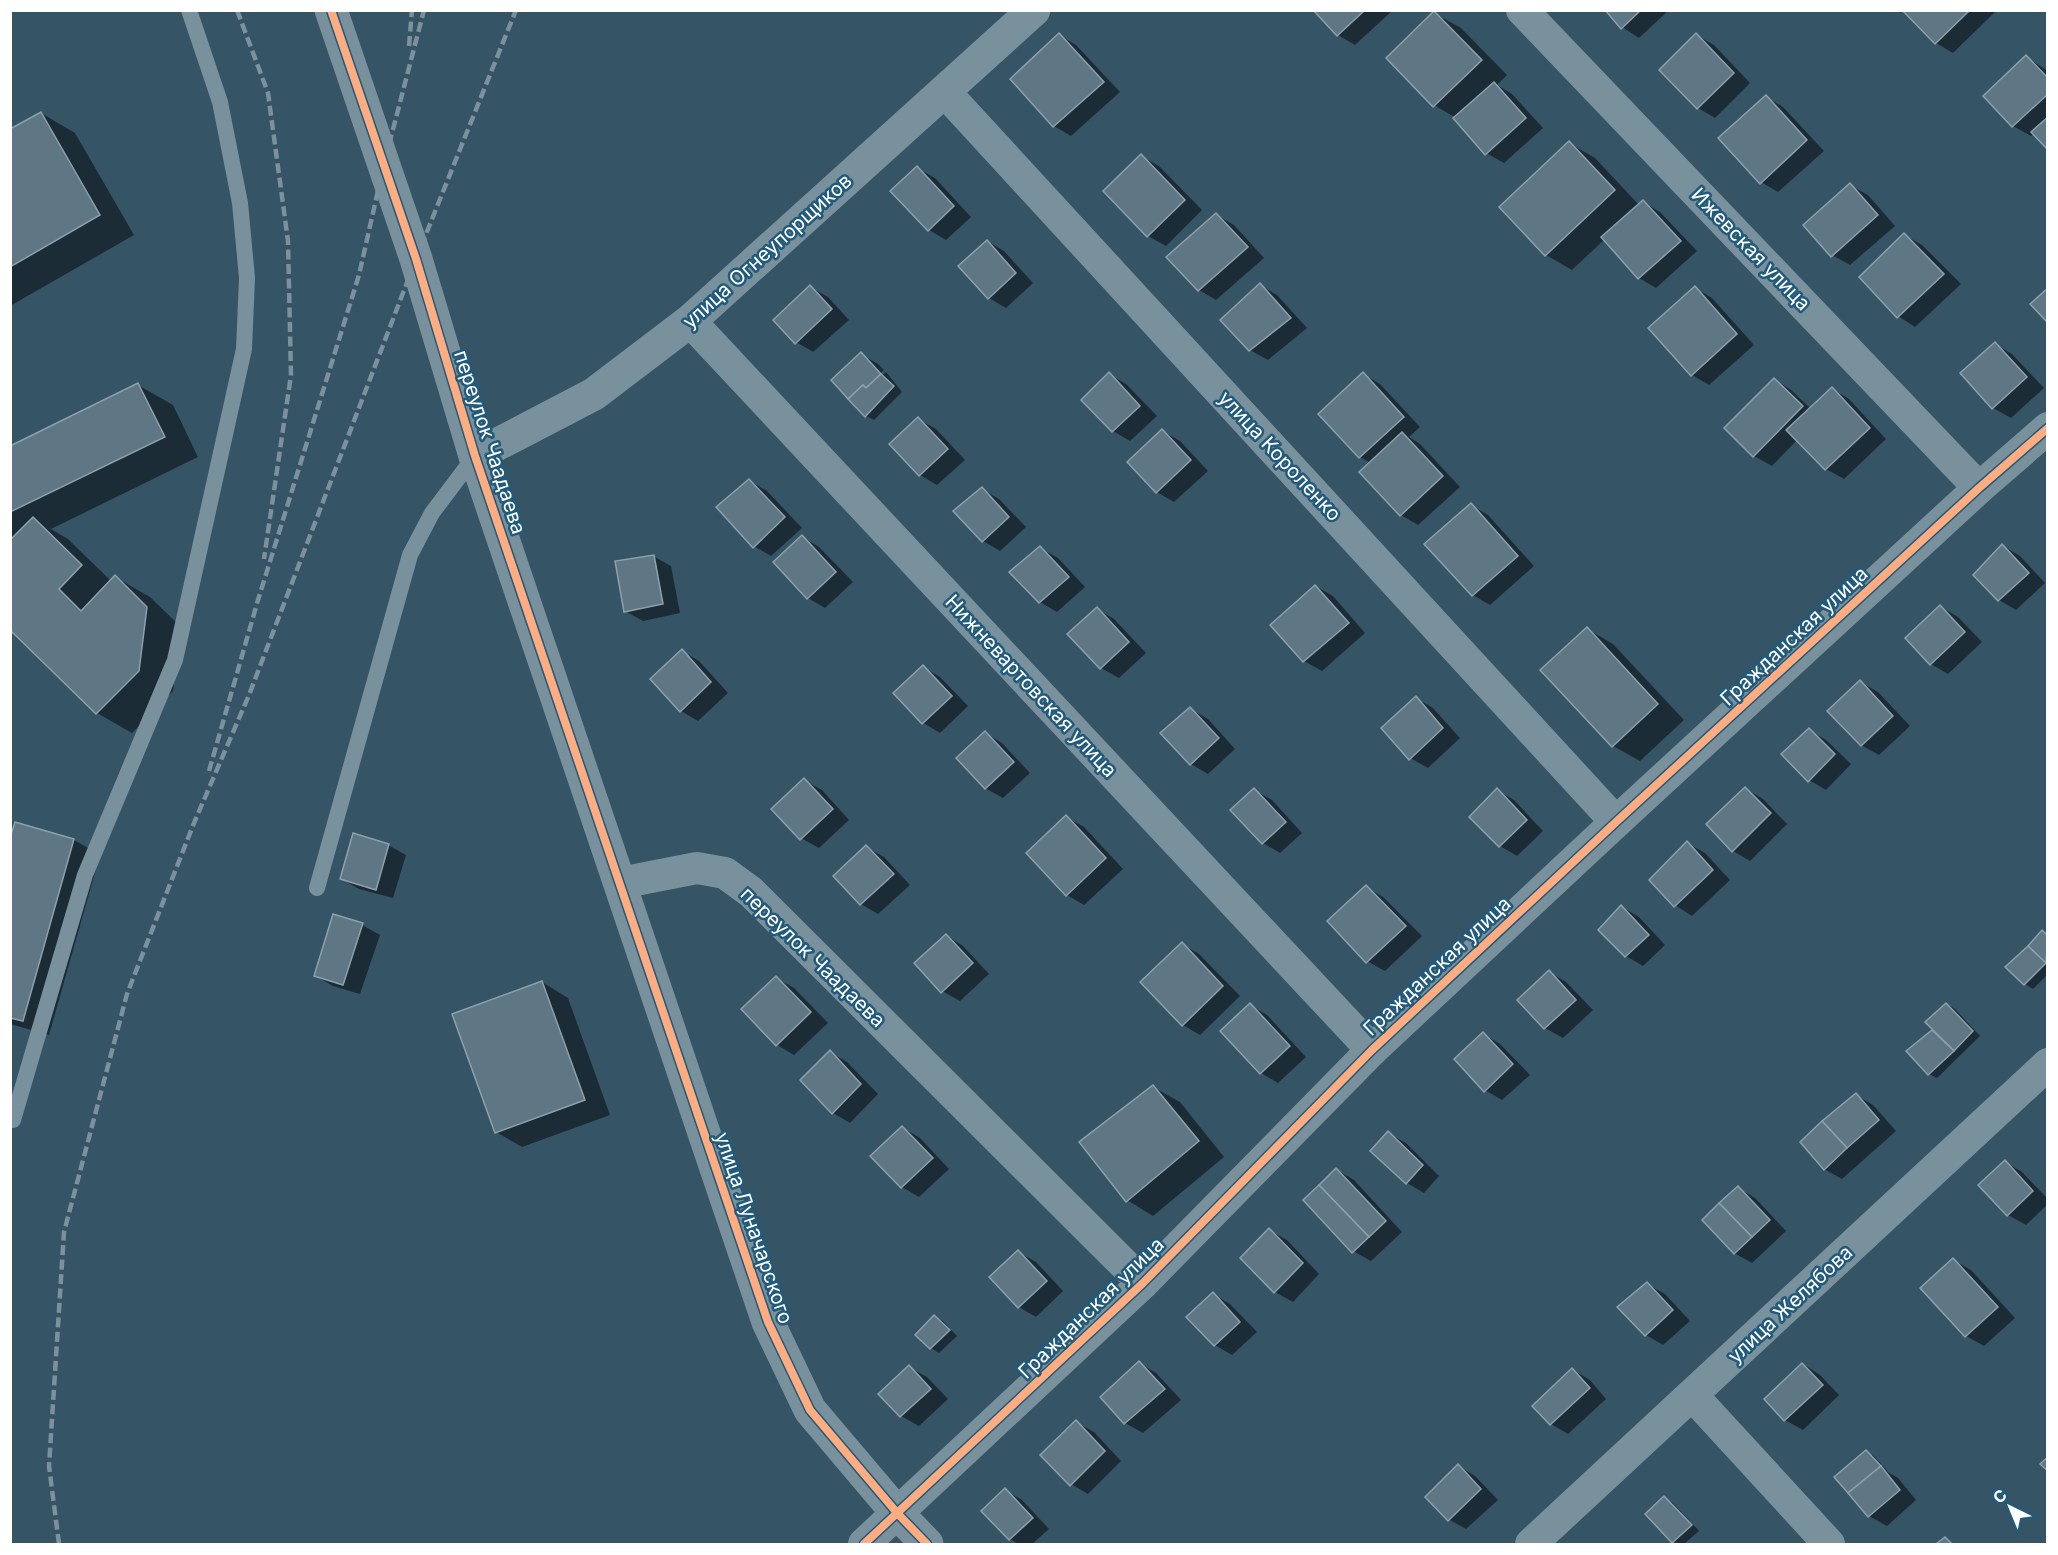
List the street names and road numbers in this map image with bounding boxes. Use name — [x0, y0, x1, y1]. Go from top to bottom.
street label: улица Огнеупорщиков — [677, 169, 857, 333]
street label: Ижевская улица — [1687, 183, 1815, 315]
street label: переулок Чаадаева — [449, 347, 531, 537]
street label: улица Короленко — [1214, 386, 1346, 526]
street label: Гражданская улица — [1715, 561, 1873, 711]
street label: Нижневартовская улица — [940, 590, 1122, 782]
street label: переулок Чаадаева — [736, 882, 890, 1032]
street label: Гражданская улица — [1358, 891, 1516, 1041]
street label: улица Луначарского — [710, 1129, 798, 1327]
street label: Гражданская улица — [1013, 1232, 1169, 1384]
street label: улица Желябова — [1723, 1240, 1857, 1368]

